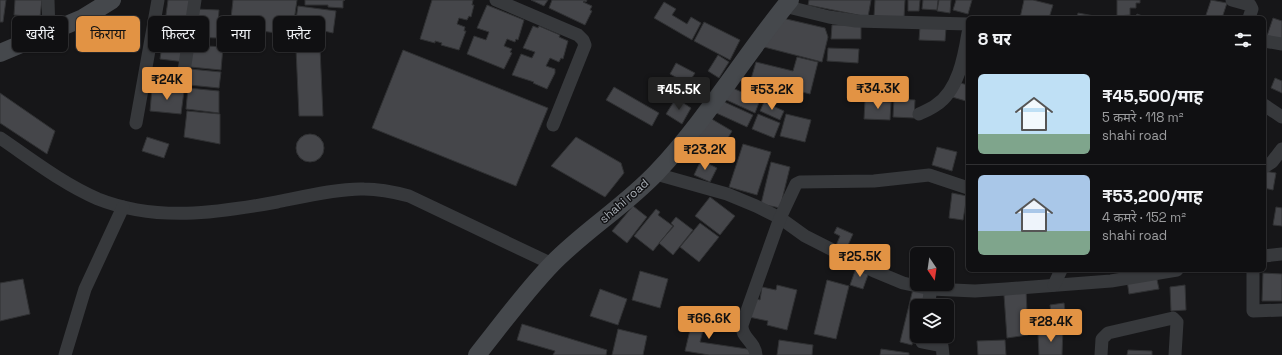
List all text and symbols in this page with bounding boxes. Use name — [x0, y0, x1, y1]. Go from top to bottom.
chip: खरीदें — [12, 16, 68, 52]
chip: किराया — [76, 16, 140, 52]
chip: फ़िल्टर — [148, 16, 209, 52]
chip: नया — [217, 16, 265, 52]
chip: फ़्लैट — [273, 16, 325, 52]
text: 8 घर — [978, 28, 1011, 50]
icon: filters — [1232, 29, 1254, 51]
pin: ₹24K — [143, 67, 191, 101]
text: ₹24K — [151, 71, 183, 88]
pin: ₹34.3K — [845, 76, 911, 110]
pin: ₹45.5K — [646, 77, 712, 111]
pin: ₹53.2K — [739, 77, 805, 111]
text: ₹34.3K — [856, 80, 900, 97]
text: ₹45.5K — [657, 81, 701, 98]
text: ₹53.2K — [750, 81, 794, 98]
text: ₹45,500/माह — [1102, 85, 1203, 107]
icon: home — [1010, 90, 1058, 138]
text: 5 कमरे · 118 m² — [1102, 109, 1184, 126]
text: shahi road — [1102, 127, 1167, 144]
pin: ₹23.2K — [672, 137, 738, 171]
text: ₹23.2K — [683, 141, 727, 158]
street label: shahi road — [596, 175, 652, 227]
text: ₹53,200/माह — [1102, 185, 1203, 207]
icon: home — [1010, 191, 1058, 239]
text: 4 कमरे · 152 m² — [1102, 209, 1186, 226]
text: shahi road — [1102, 227, 1167, 244]
pin: ₹25.5K — [827, 244, 893, 278]
north arrow — [910, 247, 954, 291]
map controls — [910, 247, 954, 343]
text: ₹25.5K — [838, 248, 882, 265]
button: layers — [910, 299, 954, 343]
pin: ₹66.6K — [676, 306, 742, 340]
pin: ₹28.4K — [1018, 309, 1084, 343]
text: ₹66.6K — [687, 310, 731, 327]
text: ₹28.4K — [1029, 313, 1073, 330]

